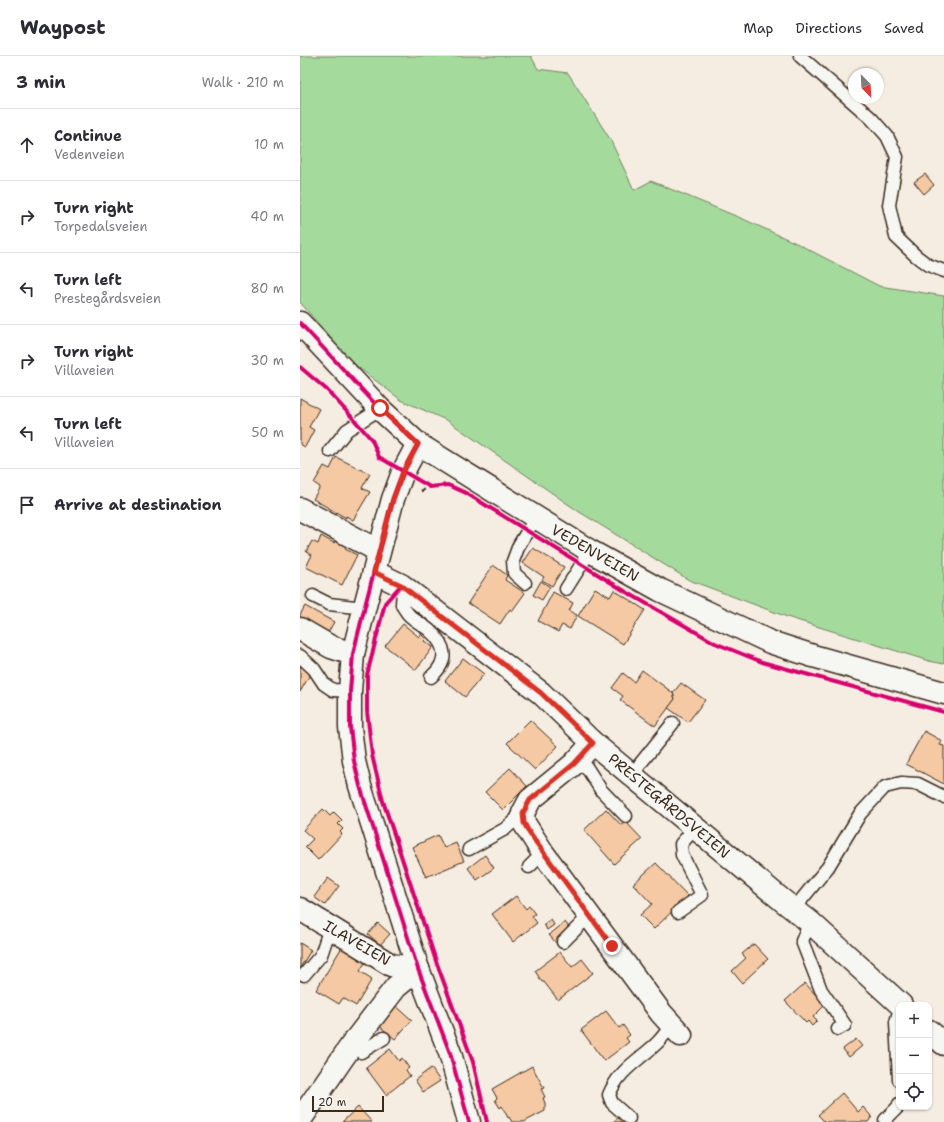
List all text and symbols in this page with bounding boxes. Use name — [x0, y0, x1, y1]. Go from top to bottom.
text: Waypost — [20, 15, 105, 40]
text: Map — [744, 19, 774, 37]
text: Directions — [796, 19, 862, 37]
text: Saved — [884, 19, 924, 37]
north arrow — [848, 68, 884, 104]
text: 3 min — [16, 71, 66, 93]
text: Walk · 210 m — [202, 74, 284, 91]
text: Continue — [54, 126, 122, 146]
icon: ahead — [16, 134, 38, 156]
text: 10 m — [254, 136, 284, 153]
text: Vedenveien — [54, 146, 125, 163]
text: Turn right — [54, 198, 134, 218]
icon: right — [16, 206, 38, 228]
text: 40 m — [250, 208, 284, 225]
text: Torpedalsveien — [54, 218, 148, 235]
text: Turn left — [54, 270, 122, 290]
icon: left — [16, 278, 38, 300]
text: 80 m — [250, 280, 284, 297]
text: Prestegårdsveien — [54, 290, 161, 307]
text: Turn right — [54, 342, 134, 362]
icon: right — [16, 350, 38, 372]
text: 30 m — [250, 352, 284, 369]
text: Villaveien — [54, 362, 114, 379]
route start — [371, 399, 389, 417]
text: Turn left — [54, 414, 122, 434]
icon: left — [16, 422, 38, 444]
text: 50 m — [251, 424, 284, 441]
text: Villaveien — [54, 434, 114, 451]
icon: arrive — [16, 494, 38, 516]
text: Arrive at destination — [54, 495, 222, 515]
street label: VEDENVEIEN — [547, 520, 643, 586]
street label: PRESTEGÅRDSVEIEN — [604, 748, 735, 863]
street label: ILAVEIEN — [320, 916, 394, 970]
route end — [603, 937, 621, 955]
map controls — [896, 1002, 932, 1110]
button: + — [896, 1002, 932, 1038]
button: − — [896, 1038, 932, 1074]
button: locate — [896, 1074, 932, 1110]
scale bar — [312, 1094, 384, 1113]
text: 20 m — [318, 1095, 346, 1110]

